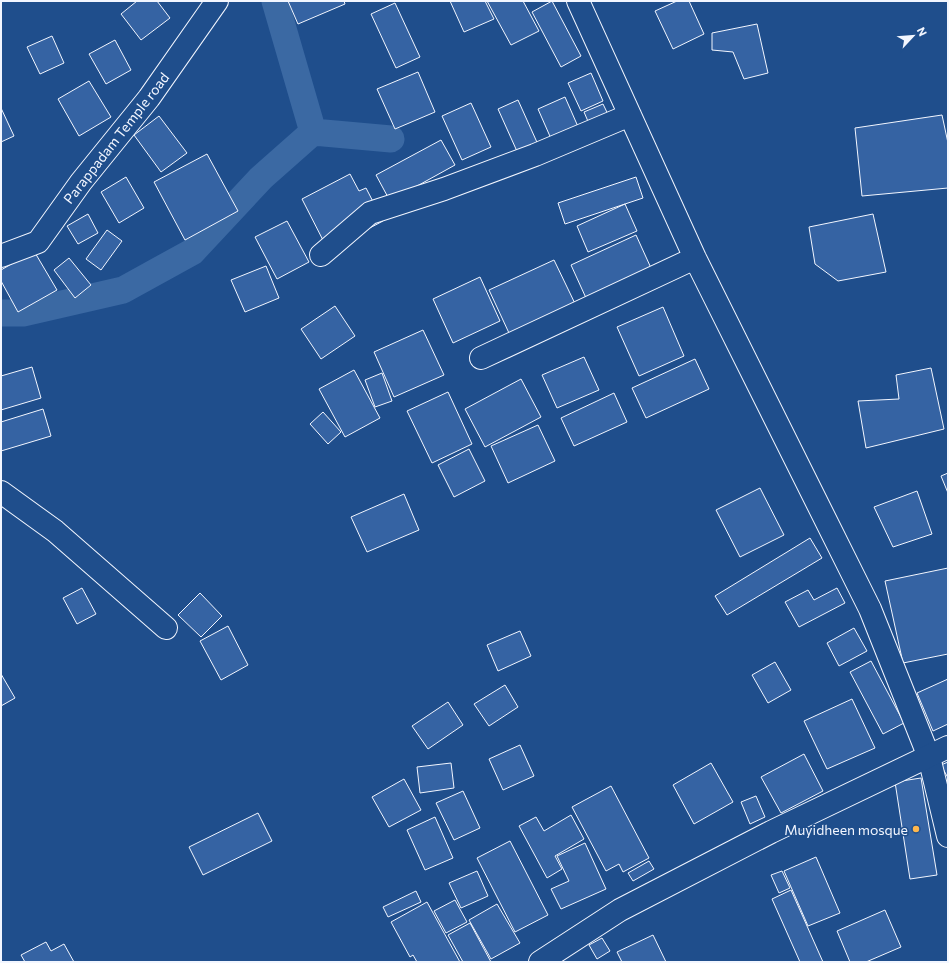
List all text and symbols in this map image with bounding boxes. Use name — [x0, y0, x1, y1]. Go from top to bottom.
north arrow — [893, 16, 933, 56]
text: N — [915, 25, 930, 38]
street label: Parappadam Temple road — [60, 69, 172, 207]
place label: Muyidheen mosque — [784, 821, 908, 838]
marker: Muyidheen mosque — [911, 824, 921, 834]

